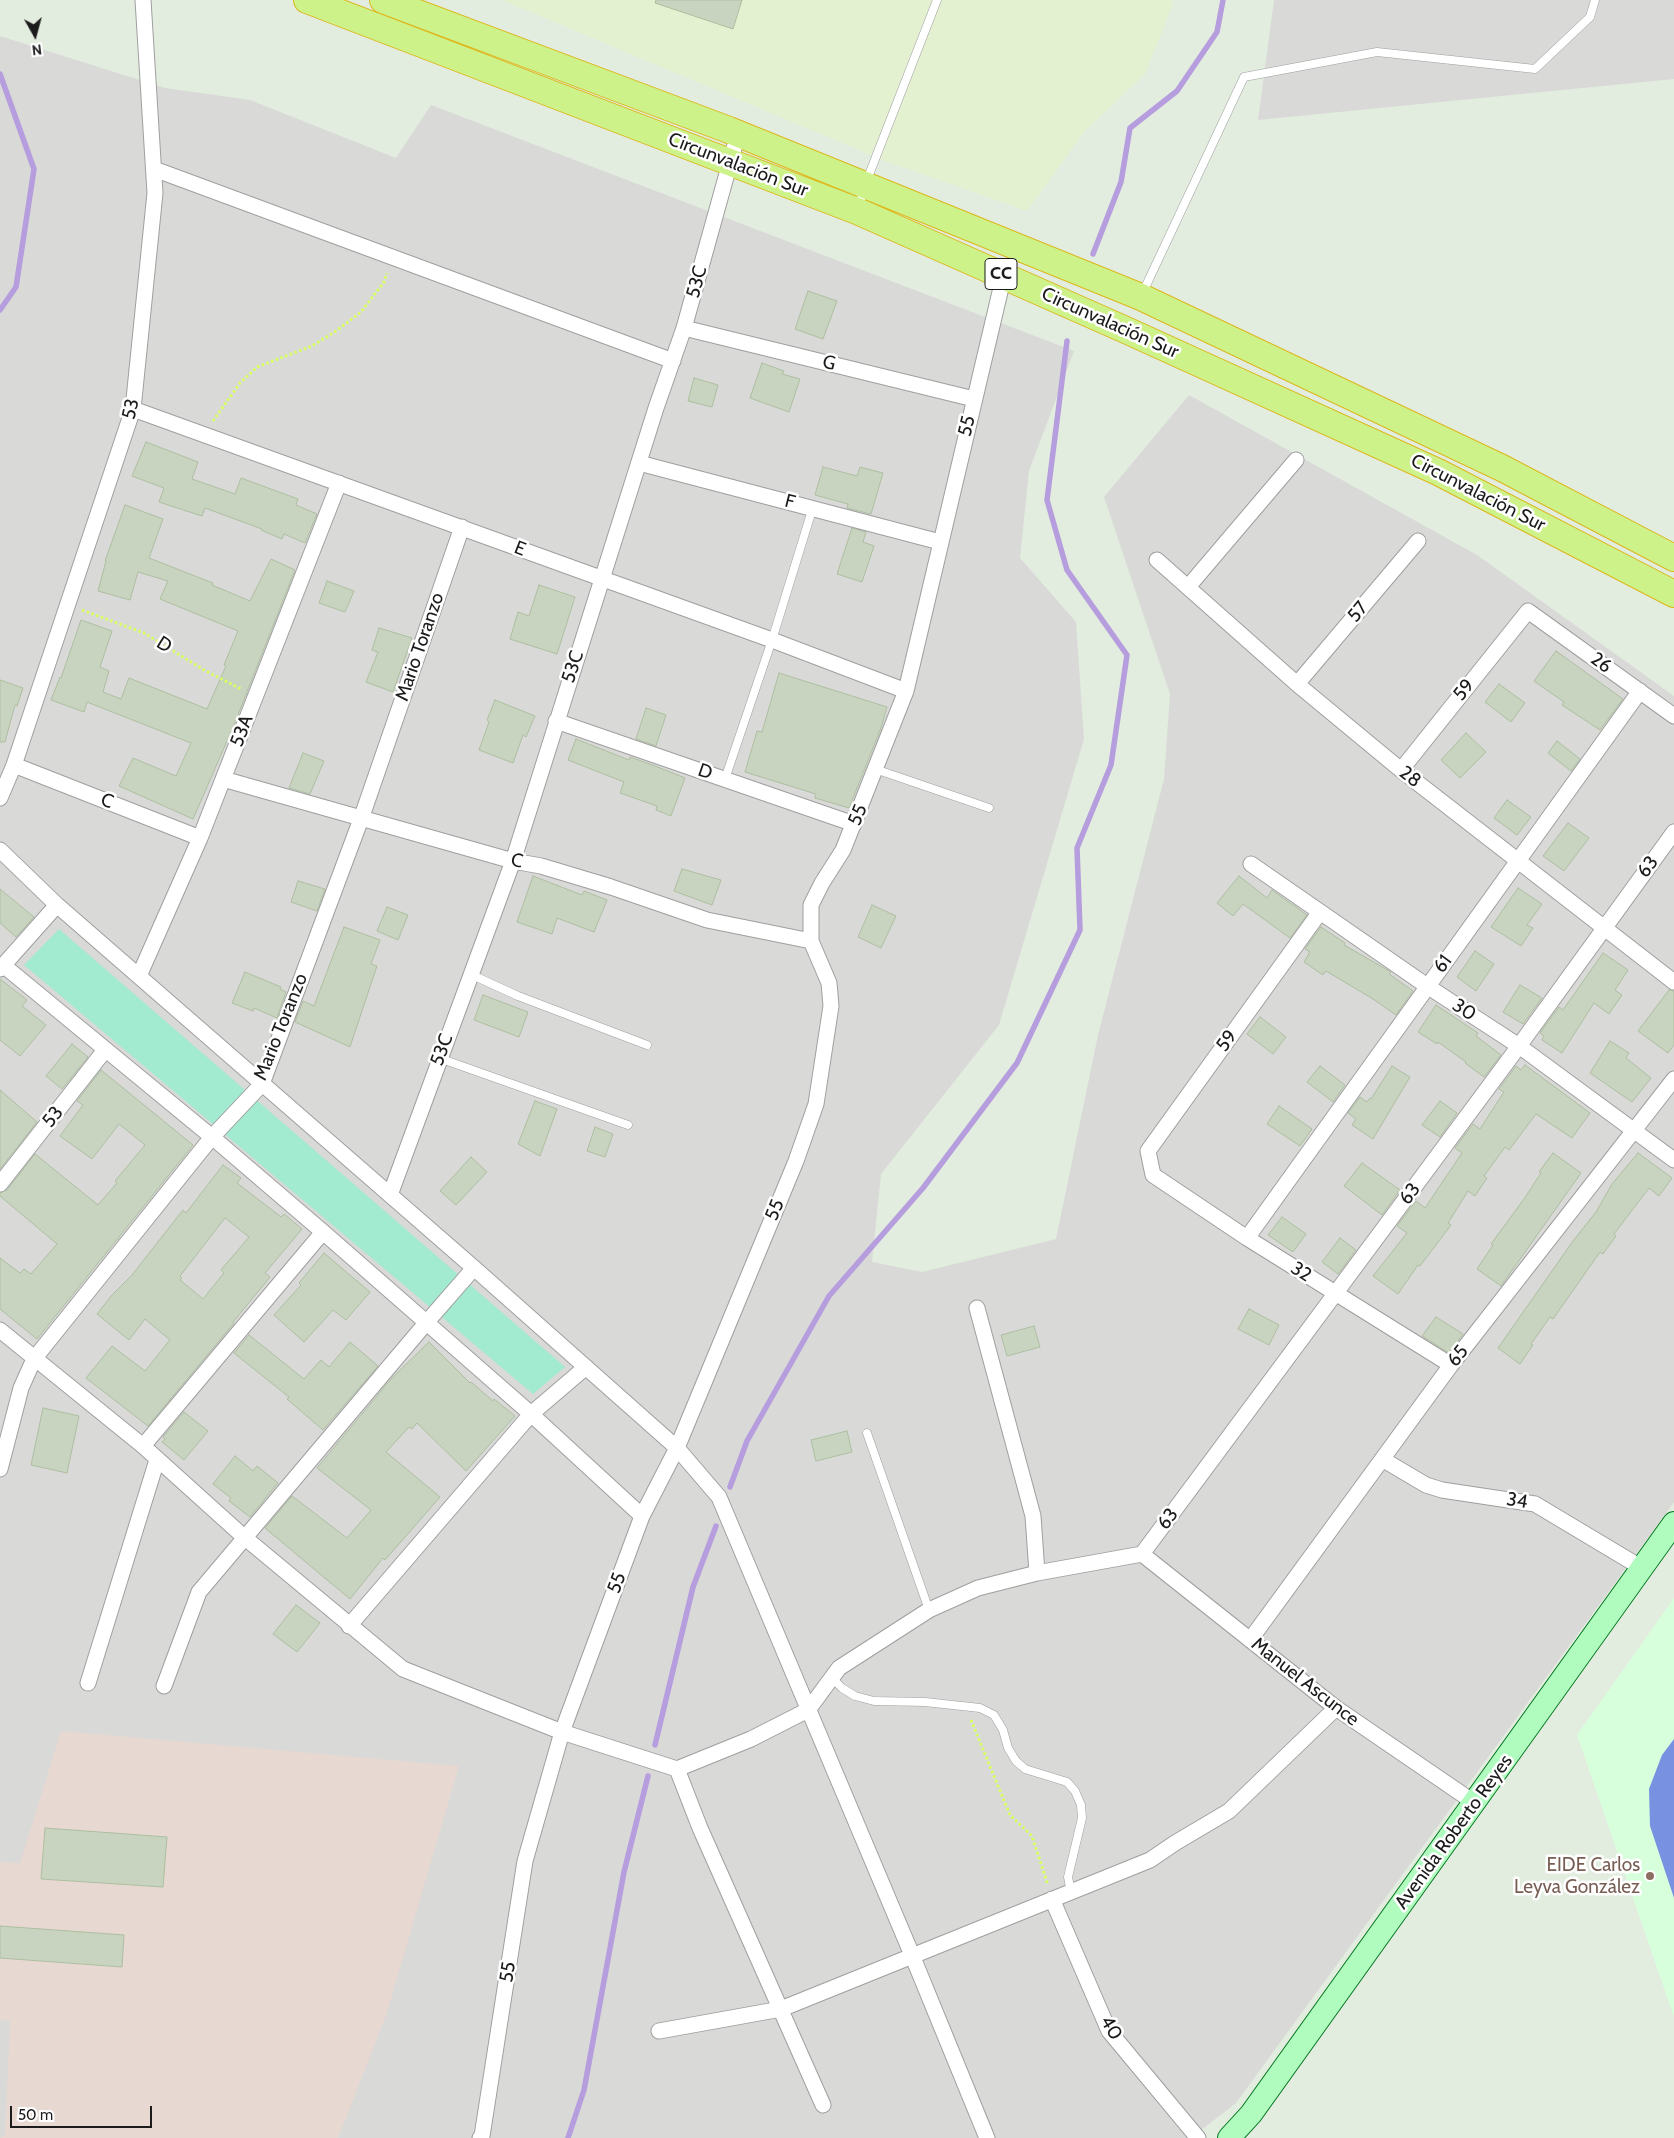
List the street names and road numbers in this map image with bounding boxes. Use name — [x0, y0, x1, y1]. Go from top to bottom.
street label: Circunvalación Sur — [665, 128, 811, 202]
road number: CC — [985, 258, 1017, 290]
street label: 53C — [682, 263, 712, 301]
street label: Circunvalación Sur — [1038, 283, 1182, 363]
street label: G — [820, 350, 838, 376]
street label: 53 — [118, 397, 144, 421]
street label: 55 — [954, 413, 980, 439]
street label: Circunvalación Sur — [1407, 449, 1549, 537]
street label: F — [782, 490, 798, 514]
street label: E — [511, 536, 529, 562]
street label: Mario Toranzo — [391, 590, 449, 704]
street label: 57 — [1343, 597, 1373, 627]
street label: D — [152, 632, 176, 658]
street label: 53C — [557, 648, 589, 686]
street label: 26 — [1586, 648, 1616, 678]
street label: 59 — [1449, 675, 1479, 705]
street label: 53A — [226, 712, 258, 750]
street label: D — [695, 759, 715, 785]
street label: 28 — [1395, 761, 1425, 793]
street label: C — [97, 788, 117, 814]
street label: 55 — [844, 801, 872, 829]
street label: C — [509, 849, 525, 873]
street label: 63 — [1633, 852, 1663, 882]
street label: 61 — [1429, 950, 1457, 978]
street label: Mario Toranzo — [249, 970, 313, 1084]
street label: 30 — [1448, 994, 1480, 1026]
street label: 59 — [1212, 1026, 1242, 1056]
street label: 53C — [426, 1031, 458, 1069]
street label: 53 — [38, 1102, 68, 1132]
street label: 63 — [1395, 1179, 1425, 1209]
street label: 55 — [761, 1196, 789, 1224]
street label: 32 — [1286, 1257, 1316, 1287]
street label: 65 — [1443, 1341, 1473, 1371]
street label: 34 — [1505, 1488, 1529, 1514]
street label: 63 — [1153, 1504, 1183, 1534]
street label: 55 — [603, 1569, 631, 1597]
street label: Manuel Ascunce — [1247, 1633, 1363, 1731]
street label: Avenida Roberto Reyes — [1390, 1750, 1518, 1914]
street label: 55 — [495, 1960, 521, 1984]
street label: 40 — [1095, 2012, 1127, 2044]

